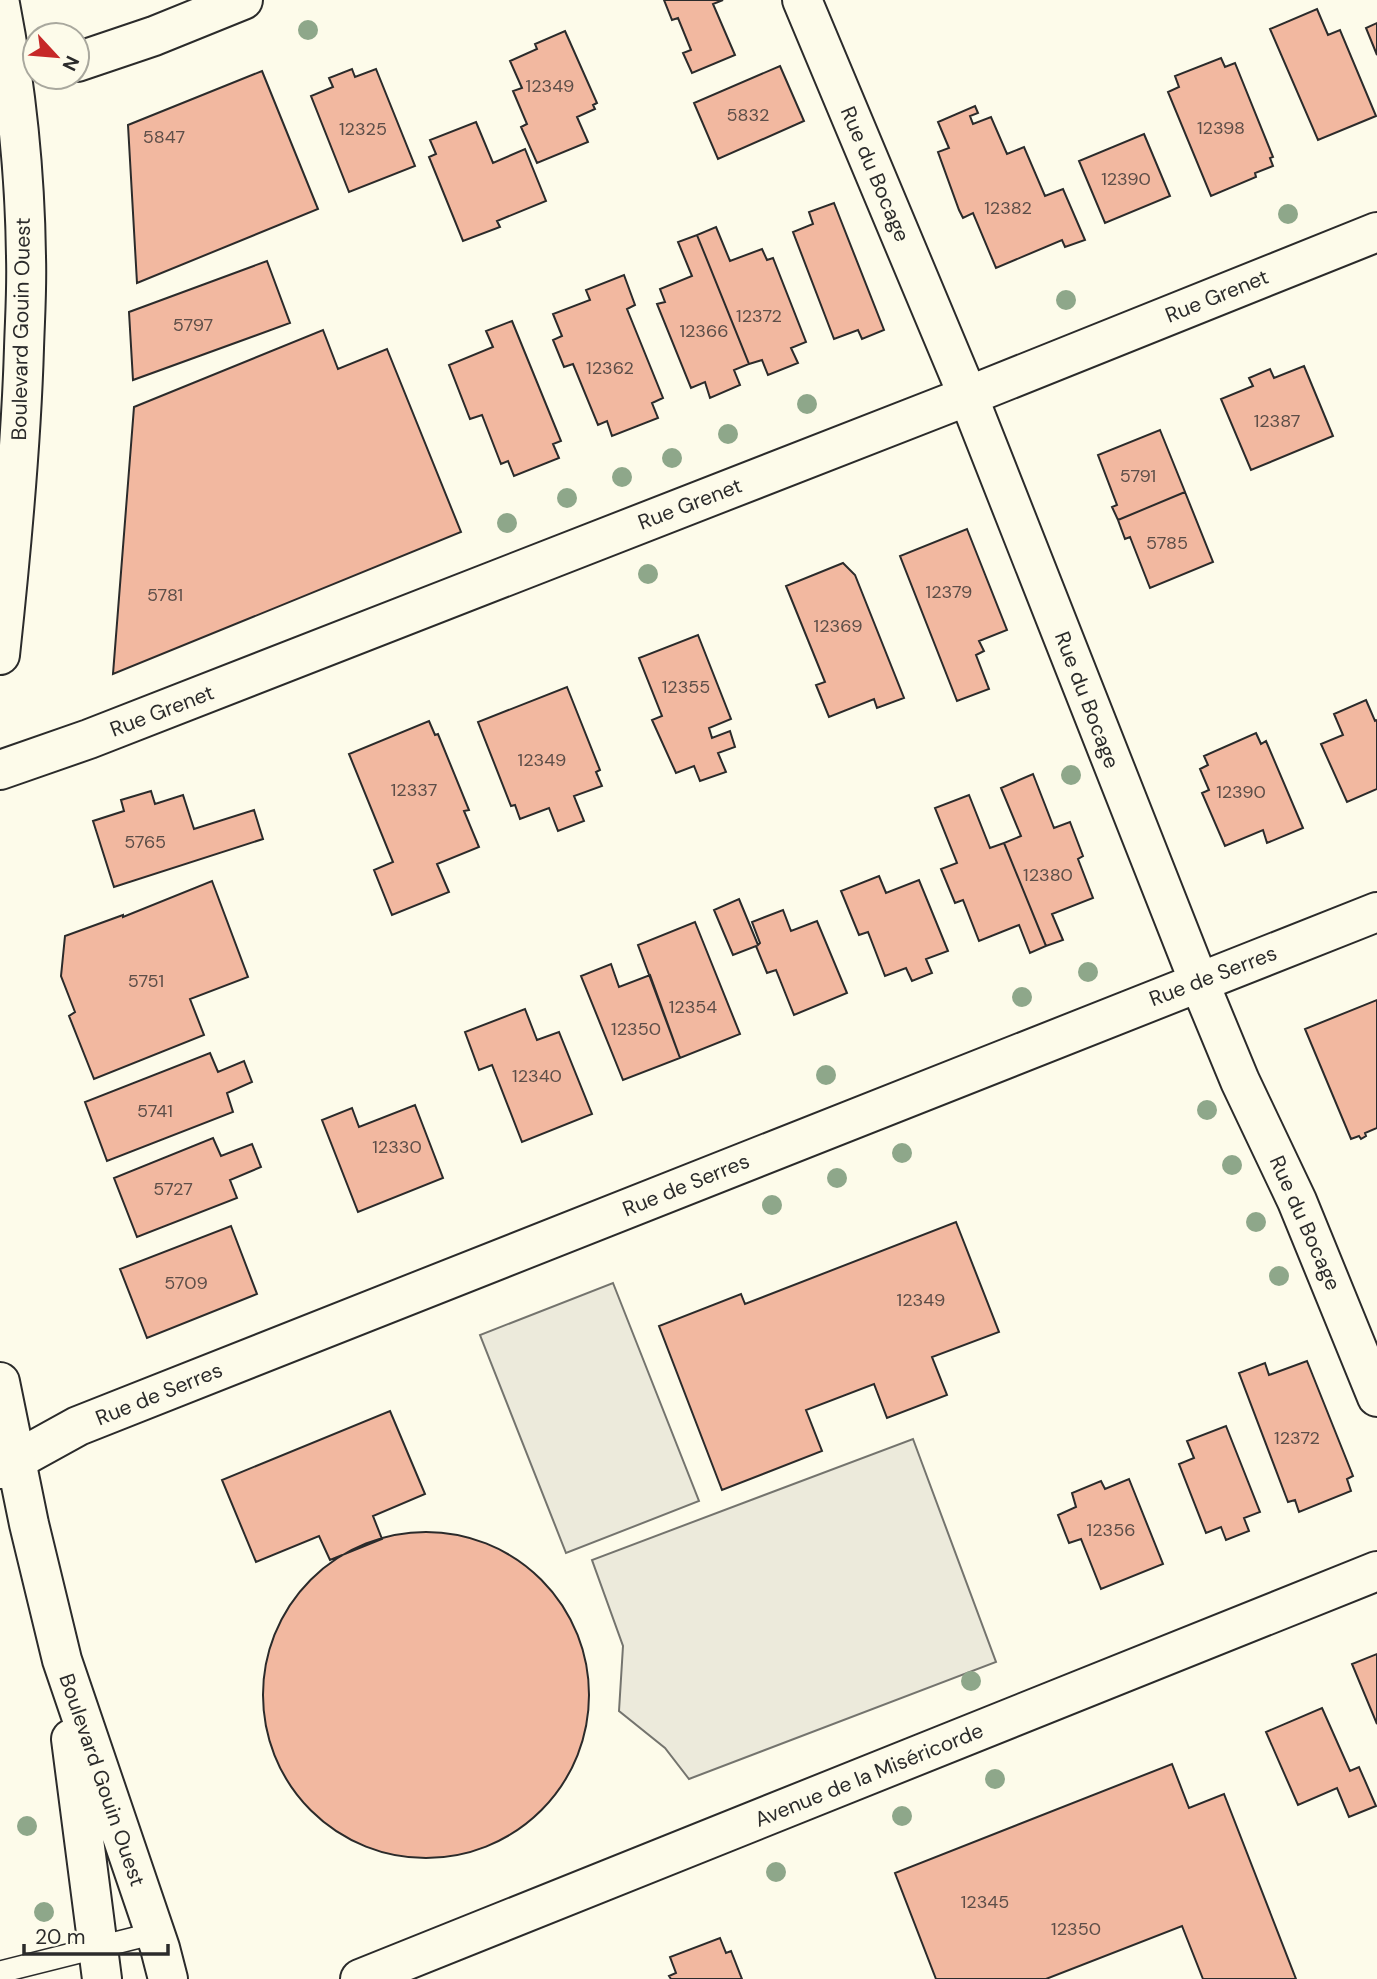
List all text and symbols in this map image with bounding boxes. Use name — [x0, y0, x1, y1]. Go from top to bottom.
north arrow — [21, 21, 91, 91]
text: N — [57, 52, 85, 75]
house number: 12349 — [526, 74, 574, 98]
street label: Rue du Bocage — [834, 102, 916, 246]
house number: 5832 — [727, 103, 769, 127]
house number: 12398 — [1197, 116, 1245, 140]
house number: 12325 — [339, 117, 387, 141]
house number: 5847 — [143, 125, 185, 149]
house number: 12390 — [1101, 167, 1151, 191]
house number: 12382 — [984, 196, 1032, 220]
street label: Boulevard Gouin Ouest — [5, 217, 37, 441]
street label: Rue Grenet — [1161, 263, 1273, 329]
house number: 12372 — [736, 304, 782, 328]
house number: 5797 — [173, 313, 213, 337]
house number: 12366 — [679, 319, 729, 343]
house number: 12362 — [586, 356, 634, 380]
house number: 12387 — [1254, 409, 1300, 433]
house number: 5791 — [1120, 464, 1156, 488]
street label: Rue Grenet — [634, 471, 746, 537]
house number: 5785 — [1146, 531, 1188, 555]
house number: 12379 — [926, 580, 972, 604]
house number: 5781 — [147, 583, 183, 607]
house number: 12369 — [814, 614, 862, 638]
street label: Rue du Bocage — [1048, 627, 1126, 773]
house number: 12355 — [662, 675, 710, 699]
street label: Rue Grenet — [106, 678, 218, 744]
house number: 12349 — [518, 748, 566, 772]
house number: 12337 — [391, 778, 437, 802]
house number: 12390 — [1216, 780, 1266, 804]
house number: 5765 — [124, 830, 166, 854]
house number: 12380 — [1023, 863, 1073, 887]
street label: Rue de Serres — [1145, 939, 1281, 1013]
house number: 5751 — [128, 969, 164, 993]
house number: 12354 — [669, 995, 717, 1019]
house number: 12350 — [611, 1017, 661, 1041]
house number: 12340 — [512, 1064, 562, 1088]
house number: 5741 — [137, 1099, 173, 1123]
house number: 12330 — [372, 1135, 422, 1159]
street label: Rue de Serres — [618, 1147, 754, 1223]
street label: Rue du Bocage — [1263, 1151, 1347, 1295]
house number: 5727 — [153, 1177, 193, 1201]
house number: 5709 — [164, 1271, 208, 1295]
house number: 12349 — [897, 1288, 945, 1312]
street label: Rue de Serres — [91, 1356, 227, 1432]
house number: 12372 — [1274, 1426, 1320, 1450]
house number: 12356 — [1087, 1518, 1135, 1542]
street label: Boulevard Gouin Ouest — [52, 1670, 152, 1890]
street label: Avenue de la Miséricorde — [751, 1716, 988, 1834]
house number: 12345 — [961, 1890, 1009, 1914]
scale bar — [24, 1912, 168, 1956]
house number: 12350 — [1051, 1917, 1101, 1941]
text: 20 m — [35, 1923, 86, 1951]

